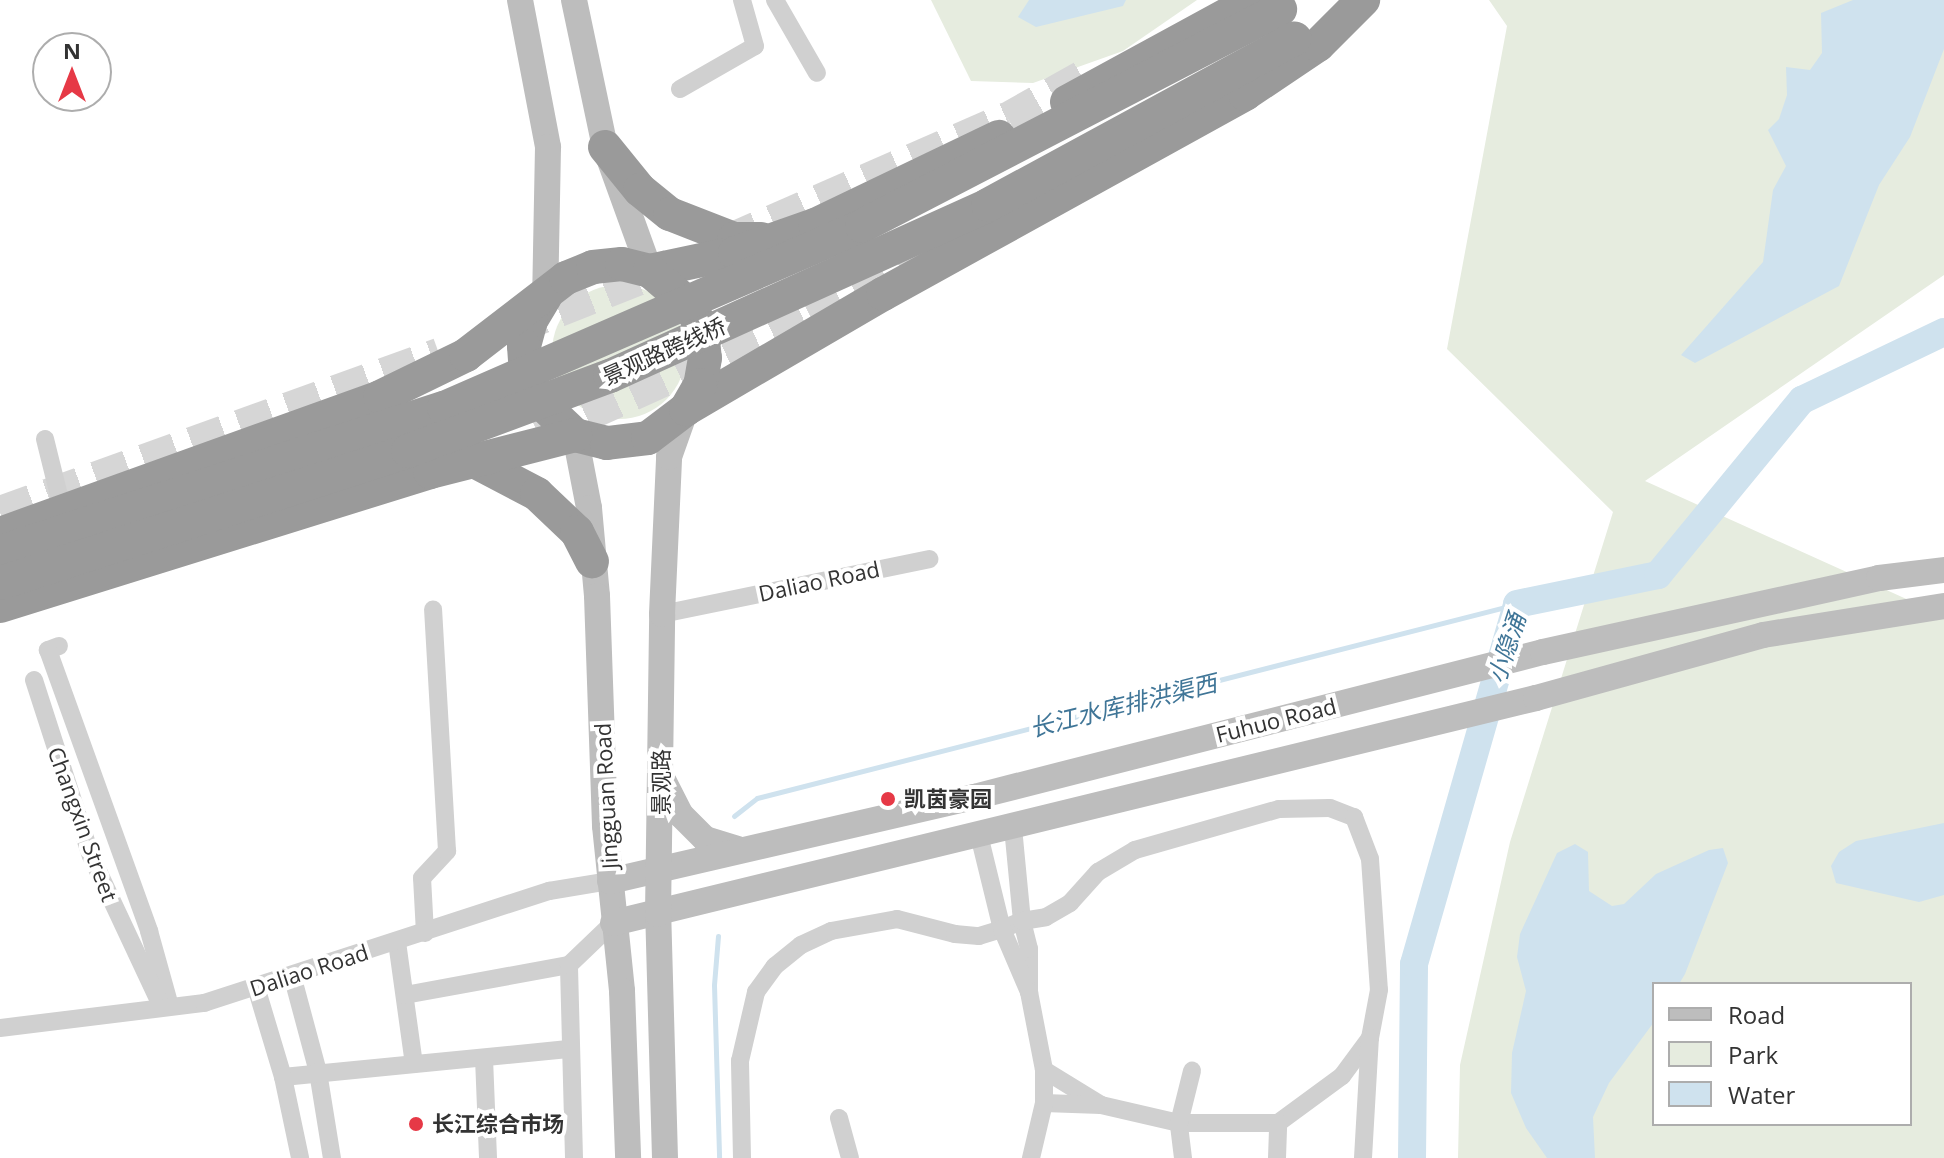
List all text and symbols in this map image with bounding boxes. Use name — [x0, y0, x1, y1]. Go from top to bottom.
north arrow — [32, 32, 112, 112]
text: N — [63, 35, 81, 65]
street label: 景观路跨线桥 — [598, 312, 730, 390]
street label: Daliao Road — [756, 555, 882, 607]
water label: 小隐涌 — [1481, 609, 1531, 687]
water label: 长江水库排洪渠西 — [1026, 668, 1220, 742]
street label: Fuhuo Road — [1213, 692, 1339, 748]
street label: Jingguan Road — [589, 722, 623, 870]
street label: Changxin Street — [43, 743, 123, 905]
street label: 景观路 — [648, 749, 674, 815]
place label: 凯茵豪园 — [904, 786, 992, 812]
marker: 凯茵豪园 — [879, 790, 897, 808]
street label: Daliao Road — [246, 938, 372, 1002]
legend — [1652, 982, 1912, 1126]
text: Road — [1728, 998, 1785, 1031]
text: Park — [1728, 1038, 1778, 1071]
text: Water — [1728, 1078, 1795, 1111]
place label: 长江综合市场 — [432, 1111, 564, 1137]
marker: 长江综合市场 — [407, 1115, 425, 1133]

